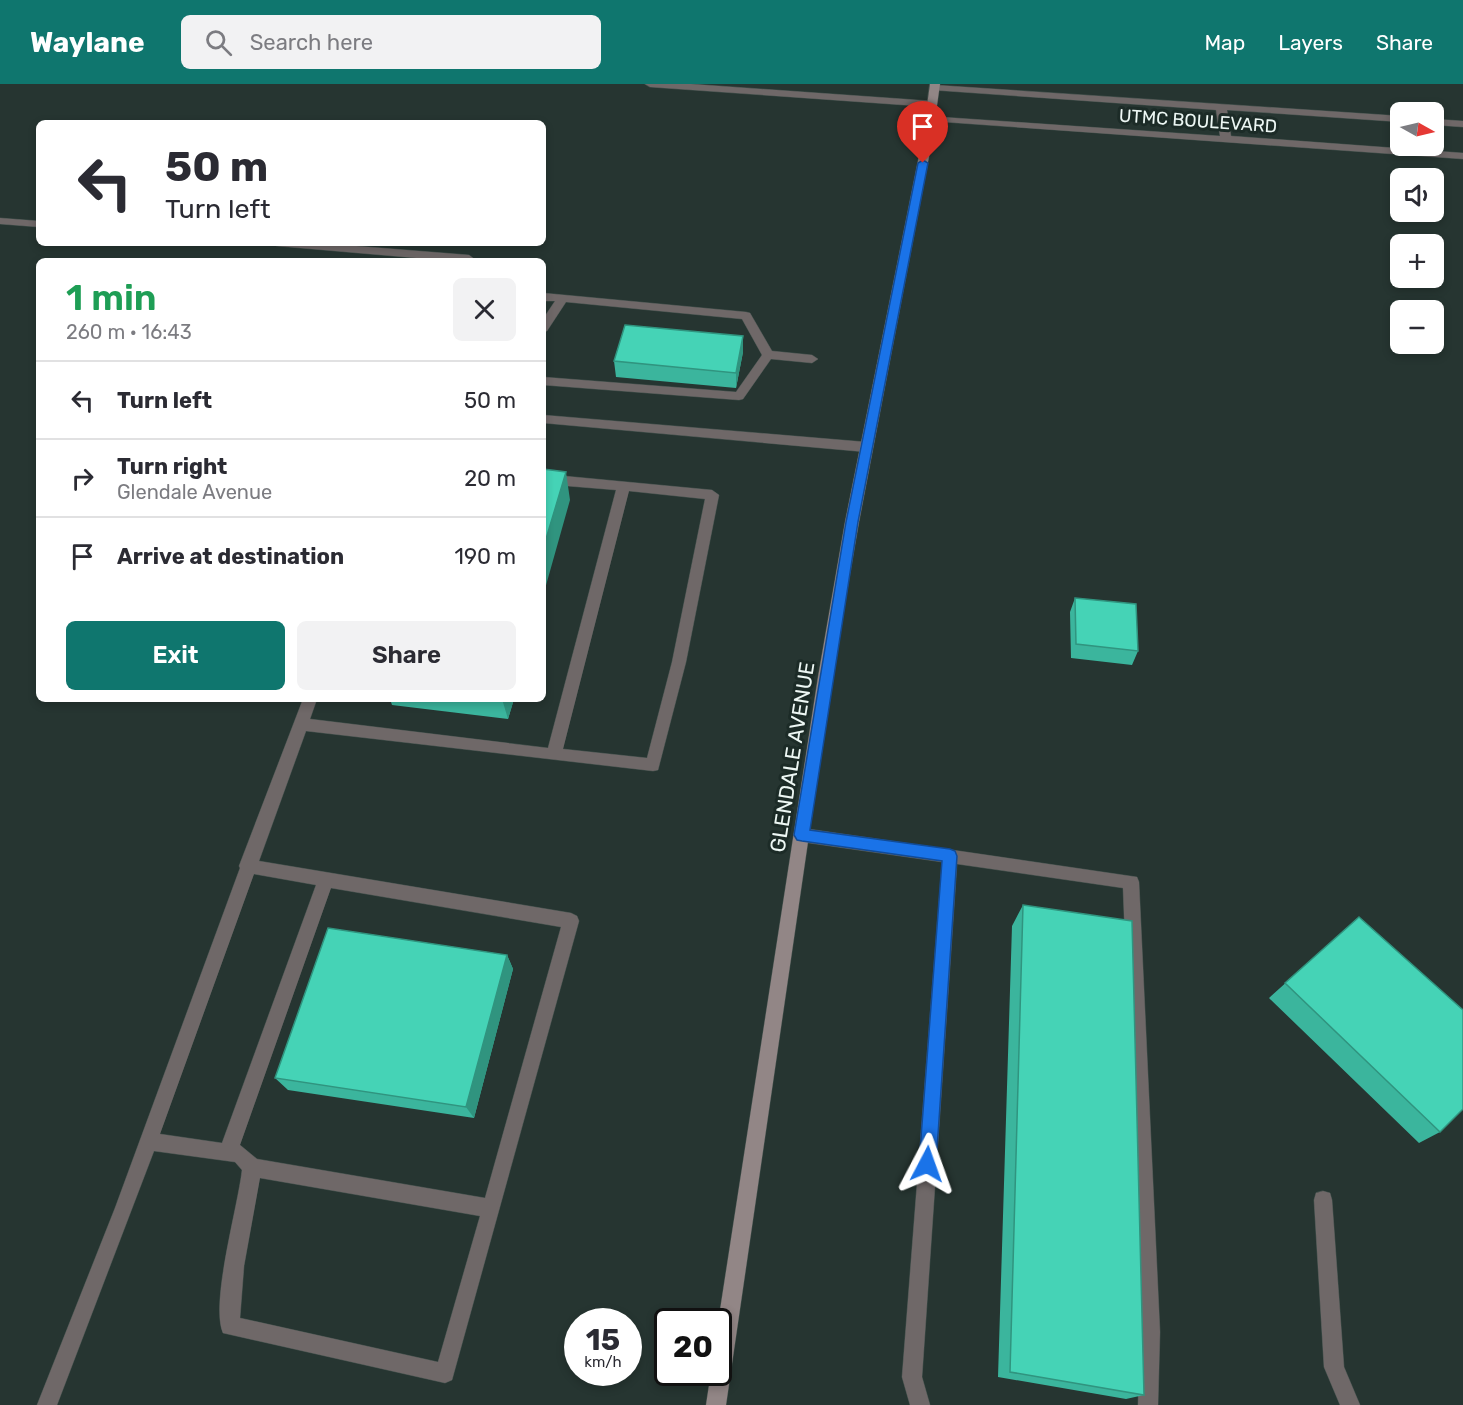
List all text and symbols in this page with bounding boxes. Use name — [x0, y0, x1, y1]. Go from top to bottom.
search box — [181, 15, 601, 69]
text: Waylane — [30, 26, 145, 59]
icon: search — [202, 26, 235, 59]
text: Search here — [250, 29, 373, 56]
text: Map — [1204, 30, 1245, 55]
text: Layers — [1278, 30, 1343, 55]
text: Share — [1376, 30, 1433, 55]
pin — [897, 101, 948, 163]
north arrow — [1390, 102, 1444, 156]
map controls — [1390, 102, 1444, 354]
street label: UTMC BOULEVARD — [1118, 104, 1278, 138]
icon: arrive — [906, 110, 939, 143]
text: 50 m — [165, 142, 268, 192]
icon: left — [66, 144, 144, 222]
button: sound — [1390, 168, 1444, 222]
text: Turn left — [165, 193, 270, 225]
button: + — [1390, 234, 1444, 288]
text: 1 min — [66, 276, 157, 319]
button: close — [453, 278, 516, 341]
button: − — [1390, 300, 1444, 354]
text: 260 m · 16:43 — [66, 320, 192, 344]
icon: left — [66, 384, 99, 417]
text: Turn left — [117, 387, 212, 414]
text: 50 m — [464, 387, 516, 414]
text: Turn right — [117, 453, 227, 480]
icon: right — [66, 462, 99, 495]
text: 20 m — [464, 465, 516, 492]
text: Glendale Avenue — [117, 480, 272, 504]
icon: arrive — [66, 540, 99, 573]
text: Arrive at destination — [117, 543, 344, 570]
text: 190 m — [455, 543, 516, 570]
button: Exit — [66, 621, 285, 690]
button: Share — [297, 621, 516, 690]
street label: GLENDALE AVENUE — [765, 660, 819, 854]
position arrow — [895, 1132, 959, 1196]
speed limit sign: 20 — [654, 1308, 732, 1386]
text: 15 — [586, 1322, 620, 1358]
text: km/h — [584, 1353, 622, 1371]

